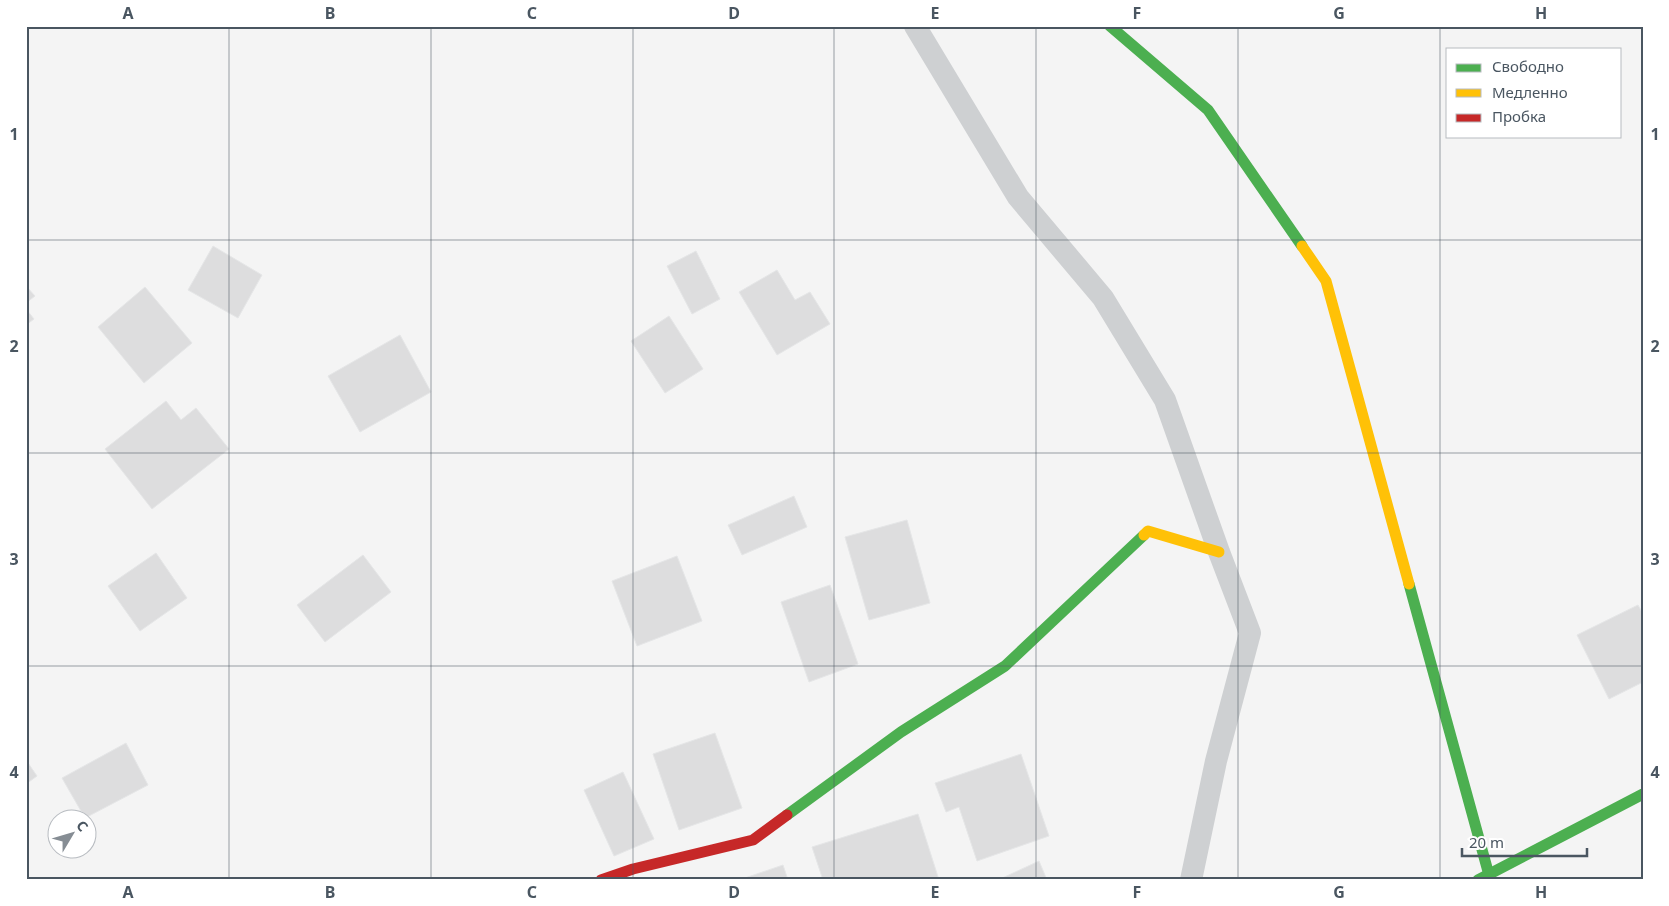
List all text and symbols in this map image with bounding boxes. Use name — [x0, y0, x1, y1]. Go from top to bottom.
text: A — [122, 2, 134, 24]
text: B — [325, 2, 335, 24]
text: C — [527, 2, 537, 24]
text: D — [728, 2, 740, 24]
text: E — [931, 2, 940, 24]
text: F — [1133, 2, 1141, 24]
text: G — [1333, 2, 1345, 24]
text: H — [1535, 2, 1547, 24]
legend — [1446, 48, 1622, 138]
text: Свободно — [1492, 56, 1564, 76]
text: Медленно — [1492, 82, 1568, 102]
text: Пробка — [1492, 106, 1546, 126]
text: 1 — [9, 123, 19, 145]
text: 1 — [1650, 123, 1660, 145]
text: 2 — [9, 335, 19, 357]
text: 2 — [1650, 335, 1660, 357]
text: 3 — [9, 548, 19, 570]
text: 3 — [1650, 548, 1660, 570]
text: 4 — [9, 761, 19, 783]
text: 4 — [1650, 761, 1660, 783]
north arrow — [48, 808, 98, 858]
text: С — [72, 816, 93, 835]
scale bar — [1462, 826, 1586, 858]
text: 20 m — [1469, 832, 1504, 852]
text: A — [122, 881, 134, 903]
text: B — [325, 881, 335, 903]
text: C — [527, 881, 537, 903]
text: D — [728, 881, 740, 903]
text: E — [931, 881, 940, 903]
text: F — [1133, 881, 1141, 903]
text: G — [1333, 881, 1345, 903]
text: H — [1535, 881, 1547, 903]

